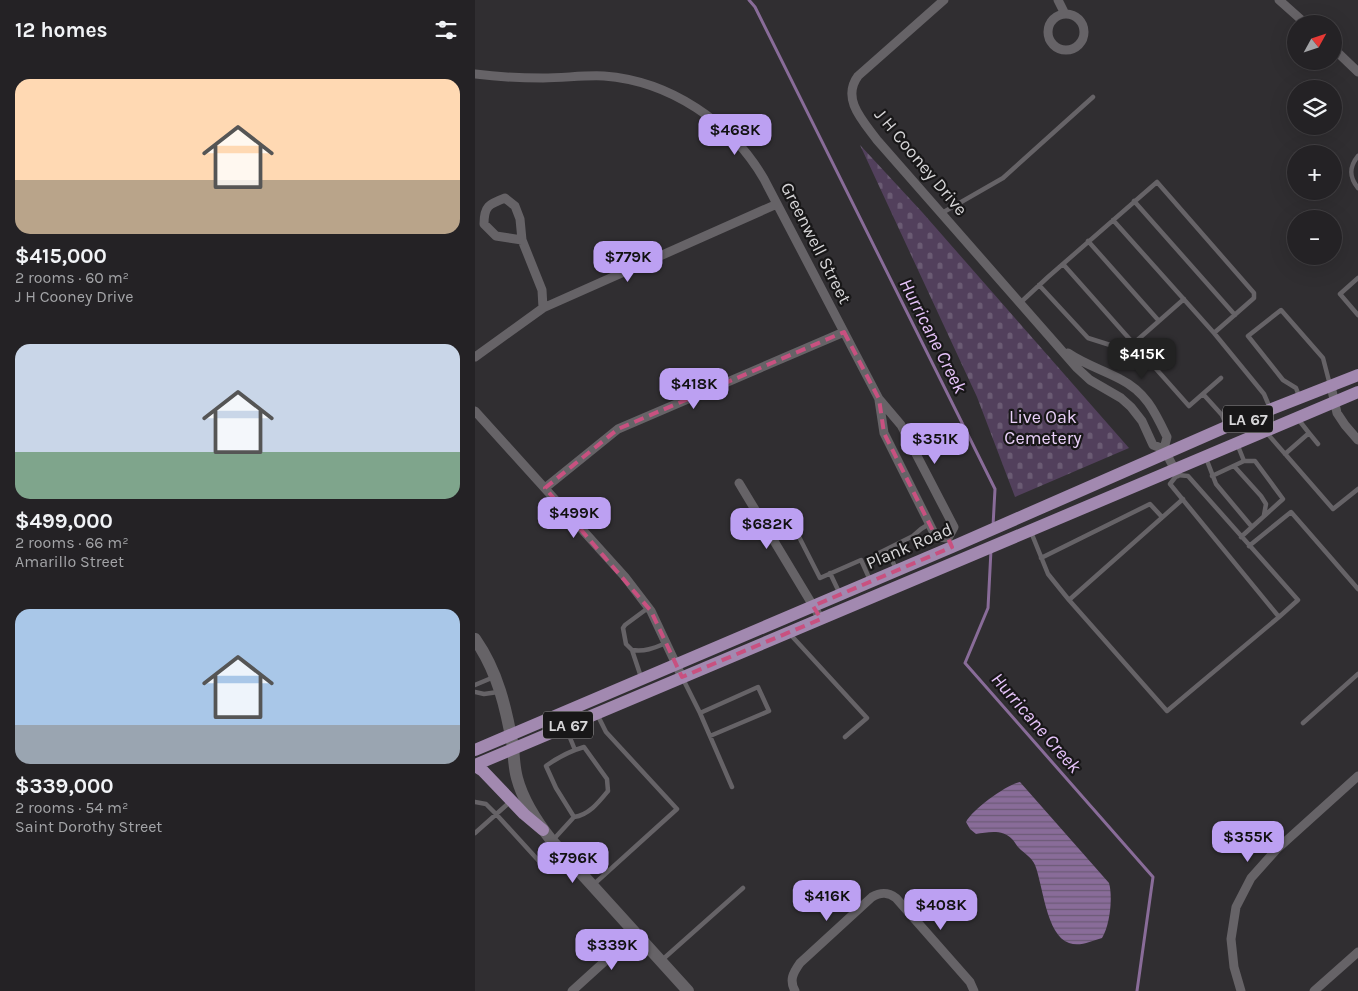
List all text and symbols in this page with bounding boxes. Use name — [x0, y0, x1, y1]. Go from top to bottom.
north arrow — [1287, 15, 1343, 70]
map controls — [1287, 15, 1342, 265]
icon: filters — [432, 16, 460, 44]
text: 12 homes — [15, 18, 108, 42]
button: layers — [1287, 80, 1342, 135]
street label: J H Cooney Drive — [870, 104, 972, 220]
icon: home — [193, 112, 283, 202]
pin: $468K — [700, 114, 770, 156]
text: $468K — [709, 120, 761, 139]
button: + — [1287, 145, 1342, 200]
street label: Greenwell Street — [776, 179, 856, 308]
button: − — [1287, 210, 1342, 265]
pin: $779K — [593, 240, 663, 283]
text: $415,000 — [15, 244, 107, 268]
text: $779K — [604, 247, 652, 266]
text: 2 rooms · 60 m² — [15, 268, 129, 287]
water label: Hurricane Creek — [895, 275, 972, 397]
text: J H Cooney Drive — [15, 287, 134, 306]
pin: $415K — [1107, 338, 1177, 380]
text: $415K — [1119, 344, 1165, 363]
pin: $418K — [659, 368, 729, 410]
text: $418K — [670, 374, 718, 393]
icon: home — [193, 377, 283, 467]
park label: Live Oak Cemetery — [1004, 406, 1082, 449]
road number: LA 67 — [1223, 406, 1273, 432]
pin: $351K — [900, 422, 970, 465]
text: $351K — [912, 429, 958, 448]
pin: $499K — [539, 496, 609, 539]
text: $499K — [549, 503, 599, 522]
pin: $682K — [732, 508, 802, 550]
text: $499,000 — [15, 509, 113, 533]
text: $682K — [741, 514, 793, 533]
street label: Plank Road — [863, 518, 955, 574]
text: 2 rooms · 66 m² — [15, 533, 129, 552]
text: Amarillo Street — [15, 552, 124, 571]
icon: home — [193, 642, 283, 732]
water label: Hurricane Creek — [986, 668, 1086, 778]
road number: LA 67 — [543, 712, 593, 738]
text: $339,000 — [15, 774, 114, 798]
text: 2 rooms · 54 m² — [15, 798, 128, 817]
text: Saint Dorothy Street — [15, 817, 162, 836]
pin: $355K — [1213, 820, 1283, 863]
text: $355K — [1223, 827, 1273, 846]
pin: $796K — [538, 842, 608, 884]
text: $796K — [549, 848, 597, 867]
pin: $416K — [792, 880, 862, 922]
text: $416K — [804, 886, 850, 905]
pin: $408K — [906, 888, 976, 931]
text: $408K — [915, 895, 967, 914]
pin: $339K — [577, 928, 647, 971]
text: $339K — [586, 935, 638, 954]

